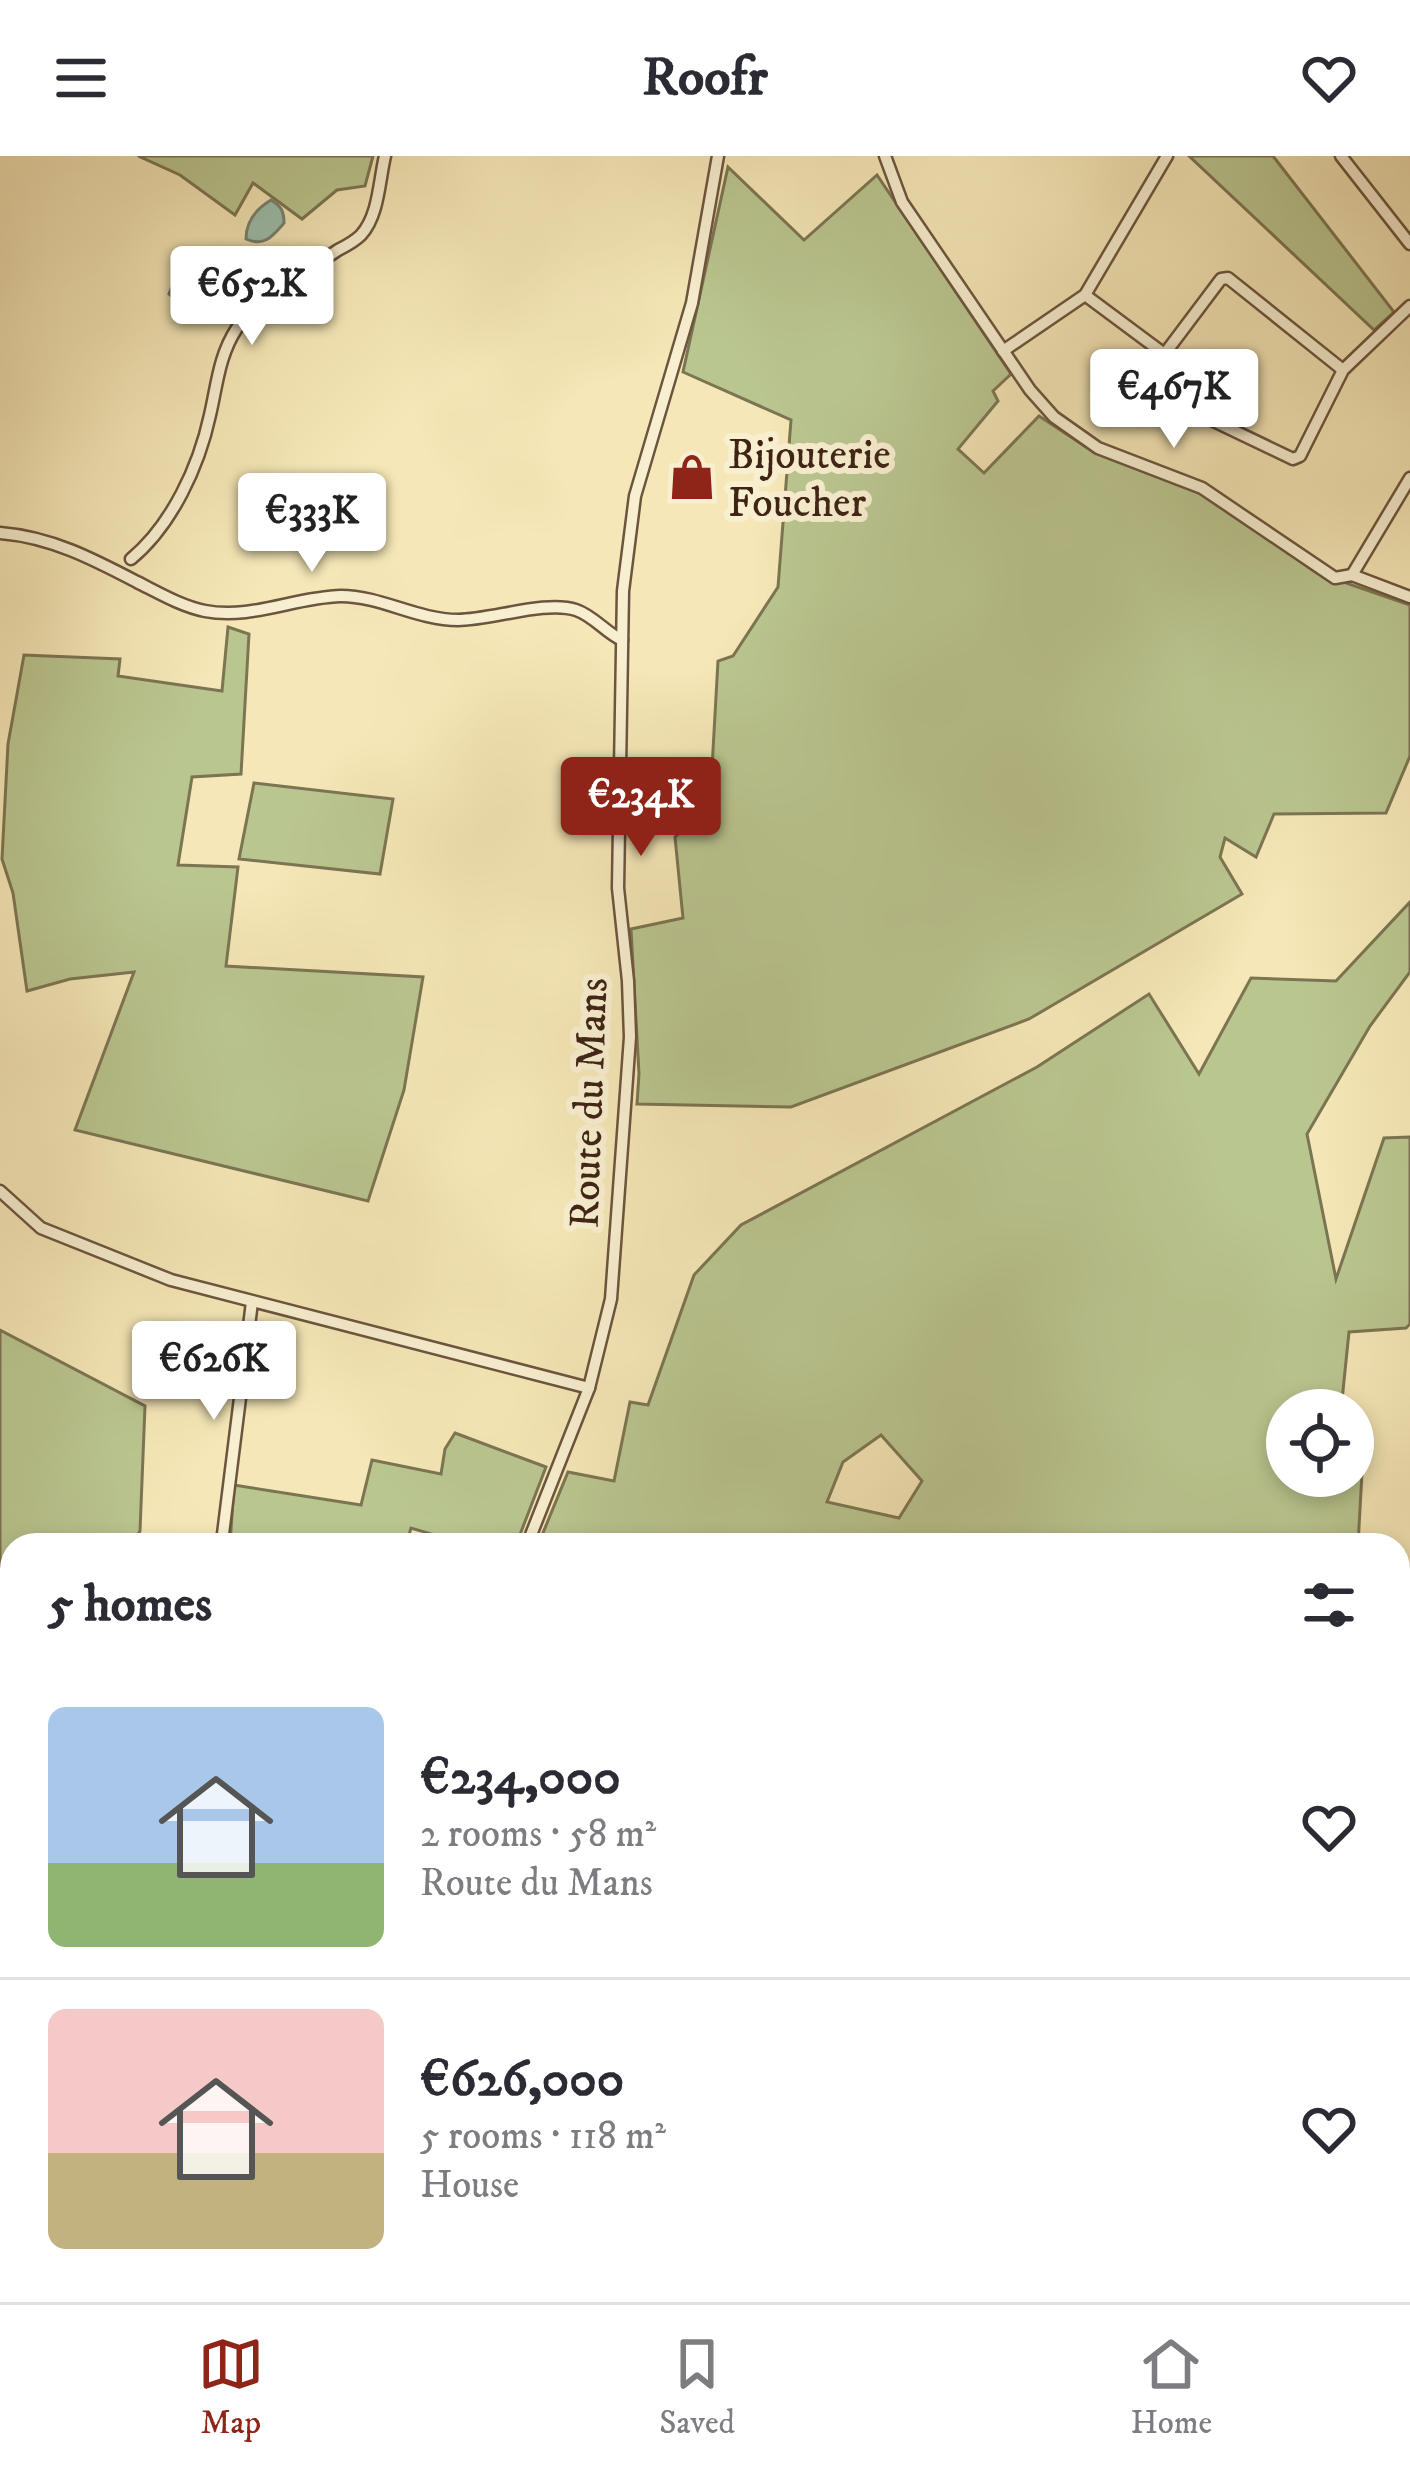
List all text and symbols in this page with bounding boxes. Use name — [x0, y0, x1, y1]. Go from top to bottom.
icon: menu — [48, 45, 114, 111]
text: Roofr — [642, 45, 768, 112]
icon: heart — [1296, 45, 1362, 111]
pin: €652K — [168, 246, 336, 348]
text: €652K — [197, 260, 307, 309]
pin: €467K — [1090, 349, 1258, 451]
text: €467K — [1117, 363, 1231, 412]
place label: Bijouterie Foucher — [728, 430, 891, 530]
shop icon: Bijouterie Foucher — [667, 452, 717, 502]
pin: €333K — [228, 473, 396, 575]
text: €333K — [265, 487, 359, 536]
pin: €234K — [557, 757, 725, 859]
text: €234K — [588, 771, 694, 820]
street label: Route du Mans — [560, 977, 620, 1229]
pin: €626K — [130, 1321, 298, 1423]
text: €626K — [159, 1335, 269, 1384]
map controls — [1266, 1389, 1374, 1497]
button: locate — [1266, 1389, 1374, 1497]
icon: filters — [1296, 1572, 1362, 1638]
text: 5 homes — [48, 1573, 212, 1637]
text: €234,000 — [420, 1746, 621, 1810]
icon: home — [144, 1755, 288, 1899]
icon: heart — [1296, 1794, 1362, 1860]
text: 2 rooms · 58 m² — [420, 1810, 656, 1859]
text: Route du Mans — [420, 1859, 653, 1908]
text: €626,000 — [420, 2048, 624, 2112]
icon: home — [144, 2057, 288, 2201]
icon: heart — [1296, 2096, 1362, 2162]
text: 5 rooms · 118 m² — [420, 2112, 666, 2161]
text: House — [420, 2161, 519, 2210]
tab: Map — [198, 2331, 264, 2444]
tab: Saved — [659, 2331, 735, 2444]
tab: Home — [1131, 2331, 1212, 2444]

